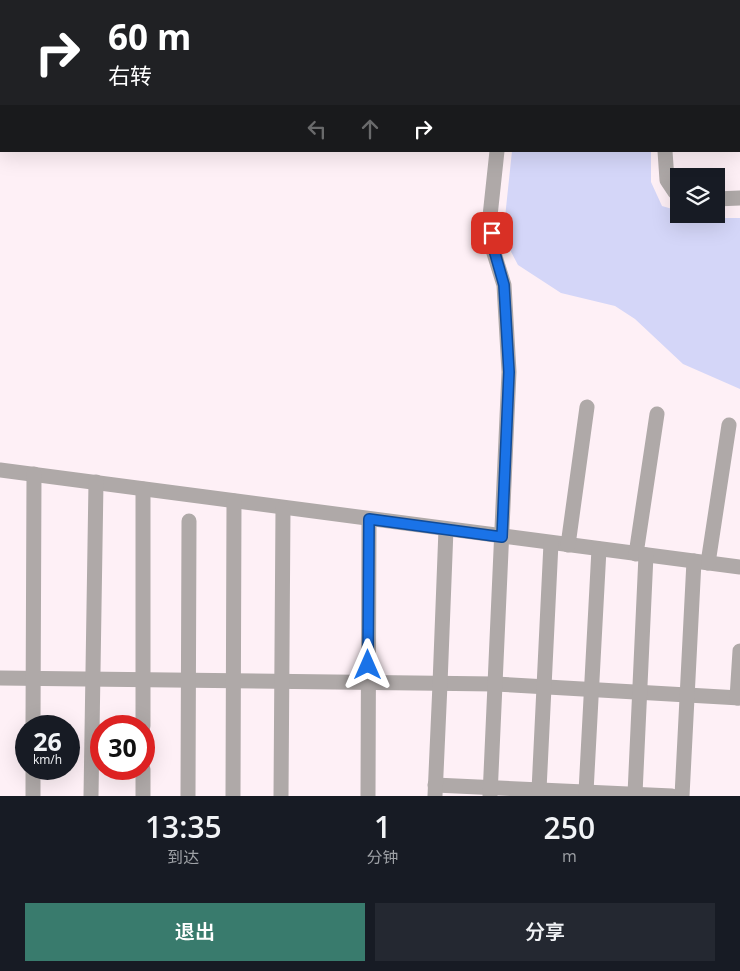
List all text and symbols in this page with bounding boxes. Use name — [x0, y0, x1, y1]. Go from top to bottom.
text: 60 m — [108, 13, 191, 60]
icon: right — [25, 20, 90, 85]
text: 右转 — [108, 60, 152, 90]
icon: left — [303, 115, 331, 143]
icon: ahead — [356, 115, 384, 143]
icon: right — [409, 115, 437, 143]
map controls — [670, 168, 725, 223]
button: layers — [670, 168, 725, 223]
pin — [471, 212, 513, 254]
icon: arrive — [478, 219, 506, 247]
position arrow — [341, 638, 393, 690]
speed limit sign: 30 — [90, 715, 155, 780]
text: 26 — [33, 724, 62, 758]
text: km/h — [33, 751, 62, 768]
text: 13:35 — [145, 806, 222, 847]
text: 1 — [374, 806, 391, 847]
text: 250 — [544, 807, 595, 848]
text: m — [562, 845, 577, 867]
text: 到达 — [167, 846, 199, 868]
text: 分钟 — [367, 846, 399, 868]
button: 退出 — [25, 903, 365, 961]
button: 分享 — [375, 903, 715, 961]

